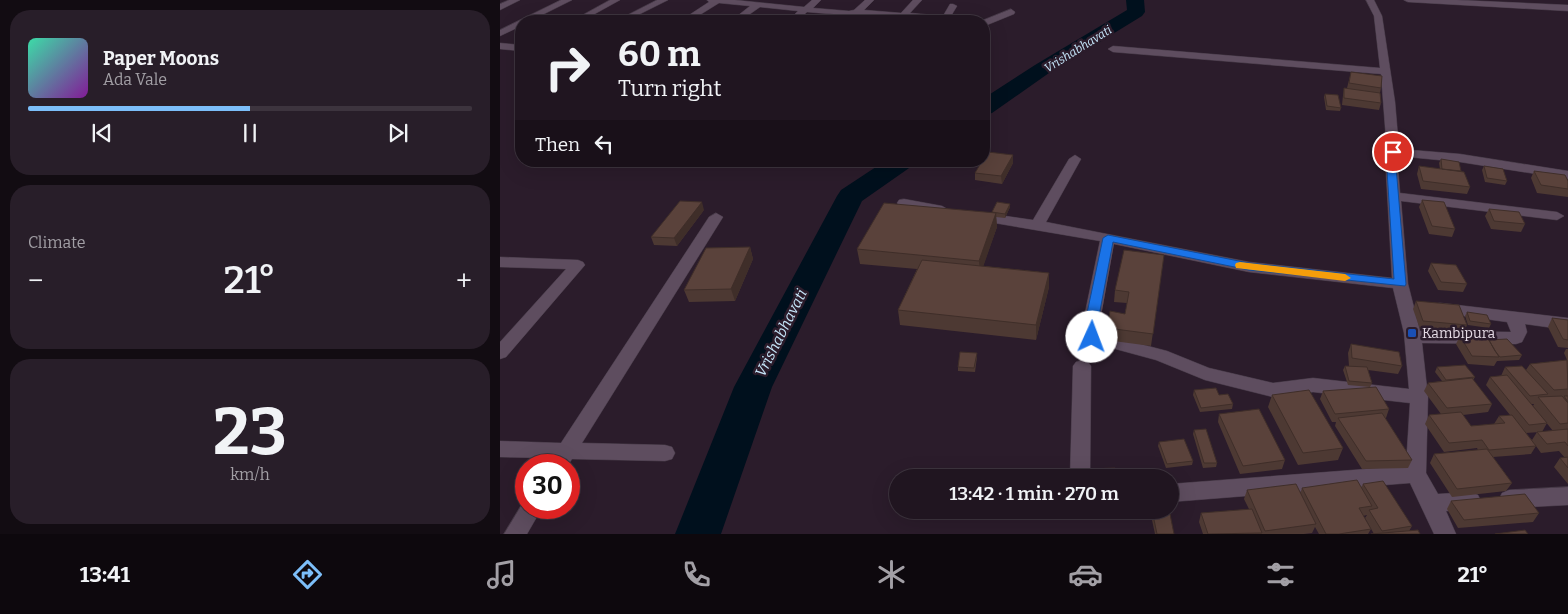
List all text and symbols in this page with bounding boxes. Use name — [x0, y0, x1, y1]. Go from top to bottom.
water label: Vrishabhavati — [1042, 22, 1115, 75]
text: 60 m — [618, 33, 701, 75]
icon: right — [535, 35, 600, 100]
text: Paper Moons — [103, 47, 219, 70]
text: Ada Vale — [103, 70, 167, 89]
text: Turn right — [618, 75, 721, 102]
icon: previous — [88, 119, 116, 147]
icon: pause — [236, 119, 264, 147]
icon: next — [384, 119, 412, 147]
icon: left — [590, 130, 618, 158]
pin — [1372, 131, 1414, 173]
text: Then — [535, 133, 580, 156]
icon: arrive — [1379, 138, 1407, 166]
text: Climate — [28, 233, 86, 252]
text: 21° — [224, 257, 276, 303]
text: − — [28, 264, 43, 297]
text: + — [456, 264, 472, 297]
water label: Vrishabhavati — [751, 286, 811, 380]
position arrow — [1065, 310, 1117, 362]
place label: Kambipura — [1422, 325, 1495, 342]
marker: Kambipura — [1406, 327, 1418, 339]
text: 23 — [213, 393, 287, 471]
speed limit sign: 30 — [515, 454, 580, 519]
text: km/h — [230, 465, 270, 484]
text: 13:42 · 1 min · 270 m — [949, 482, 1119, 505]
icon: directions — [290, 557, 325, 592]
icon: music — [484, 557, 519, 592]
icon: phone — [679, 557, 714, 592]
icon: climate — [874, 557, 909, 592]
icon: car — [1068, 557, 1103, 592]
icon: filters — [1263, 557, 1298, 592]
text: 13:41 — [80, 561, 130, 588]
text: 21° — [1457, 561, 1488, 588]

